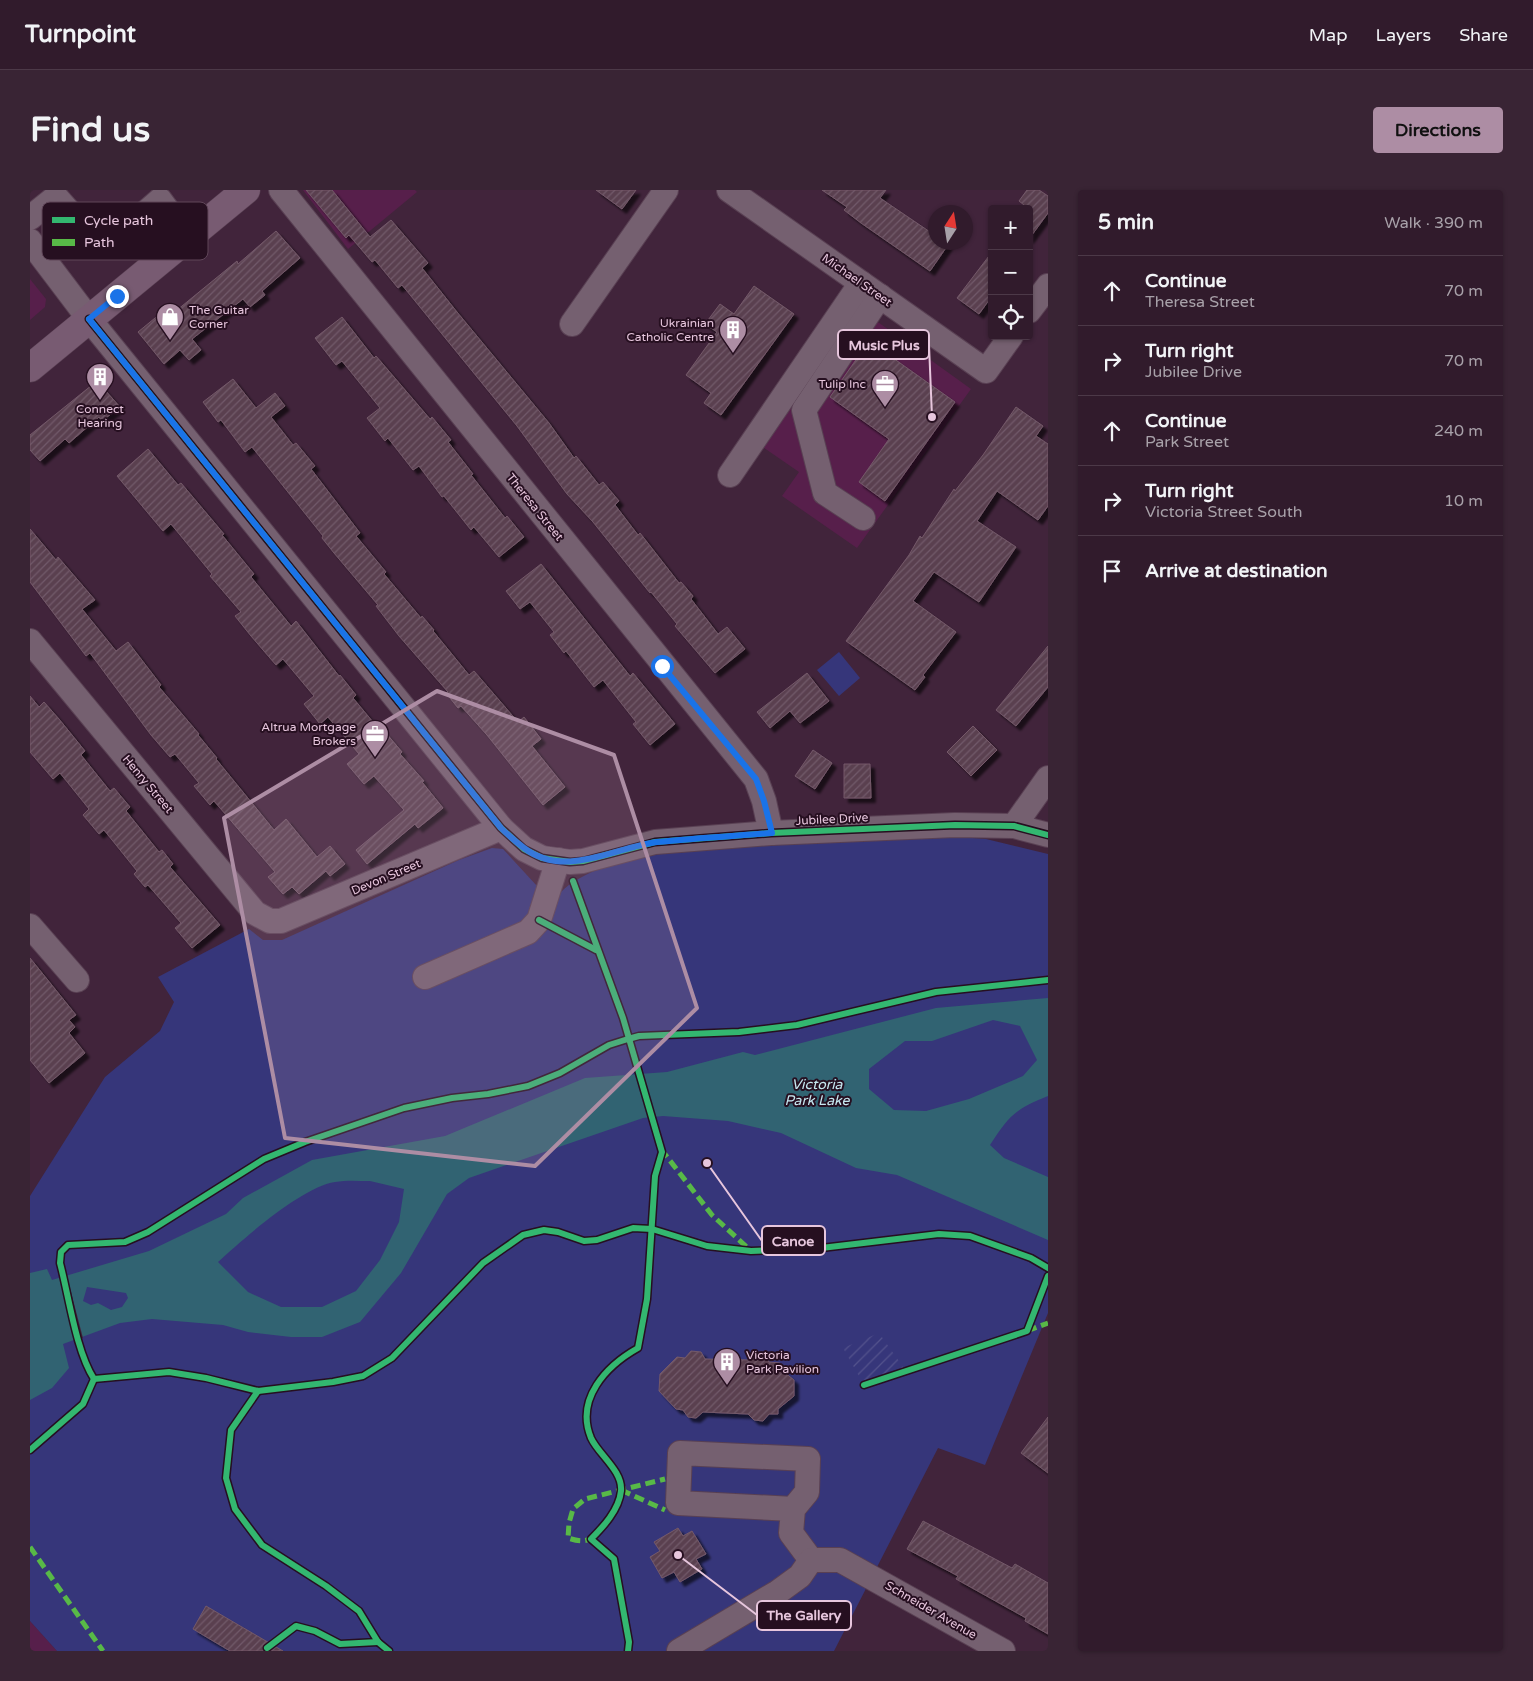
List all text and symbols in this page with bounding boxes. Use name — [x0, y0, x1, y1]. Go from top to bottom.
text: Turnpoint — [25, 20, 136, 49]
text: Map — [1309, 24, 1348, 46]
text: Layers — [1376, 24, 1431, 46]
text: Share — [1459, 24, 1508, 46]
button: Directions — [1373, 107, 1503, 153]
text: Find us — [30, 109, 150, 151]
legend — [42, 202, 208, 260]
north arrow — [928, 205, 973, 250]
map controls — [988, 205, 1033, 340]
button: + — [988, 205, 1033, 250]
text: 5 min — [1098, 210, 1154, 235]
text: Cycle path — [84, 212, 153, 229]
text: Walk · 390 m — [1384, 213, 1483, 233]
text: Path — [84, 234, 115, 251]
button: − — [988, 250, 1033, 295]
street label: Michael Street — [819, 251, 895, 310]
text: Continue — [1145, 270, 1227, 292]
icon: ahead — [1098, 277, 1126, 305]
text: 70 m — [1444, 281, 1483, 301]
route end — [106, 285, 129, 308]
text: Theresa Street — [1145, 292, 1255, 312]
button: locate — [988, 295, 1033, 340]
shop icon: The Guitar Corner — [155, 302, 185, 341]
place label: The Guitar Corner — [189, 303, 249, 331]
building icon: Ukrainian Catholic Centre — [718, 315, 748, 354]
place label: Ukrainian Catholic Centre — [626, 316, 714, 344]
callout: Music Plus — [838, 330, 929, 359]
text: Music Plus — [848, 337, 920, 354]
text: Turn right — [1145, 340, 1233, 362]
icon: right — [1098, 347, 1126, 375]
text: 70 m — [1444, 351, 1483, 371]
building icon: Connect Hearing — [85, 362, 115, 401]
text: Jubilee Drive — [1145, 362, 1242, 382]
office icon: Tulip Inc — [870, 369, 900, 408]
place label: Tulip Inc — [818, 377, 866, 391]
place label: Connect Hearing — [76, 402, 124, 430]
text: Continue — [1145, 410, 1227, 432]
icon: ahead — [1098, 417, 1126, 445]
text: 240 m — [1434, 421, 1483, 441]
text: Park Street — [1145, 432, 1229, 452]
street label: Theresa Street — [504, 471, 567, 544]
text: Turn right — [1145, 480, 1233, 502]
icon: right — [1098, 487, 1126, 515]
text: 10 m — [1444, 491, 1483, 511]
text: Victoria Street South — [1145, 502, 1303, 522]
icon: arrive — [1098, 557, 1126, 585]
text: Arrive at destination — [1145, 560, 1328, 582]
route start — [651, 655, 674, 678]
office icon: Altrua Mortgage Brokers — [360, 719, 390, 758]
place label: Altrua Mortgage Brokers — [261, 720, 356, 748]
street label: Henry Street — [120, 752, 177, 816]
street label: Jubilee Drive — [795, 810, 869, 828]
street label: Devon Street — [349, 856, 423, 898]
water label: Victoria Park Lake — [785, 1076, 851, 1109]
callout: Canoe — [762, 1226, 825, 1255]
text: Canoe — [772, 1233, 814, 1250]
building icon: Victoria Park Pavilion — [712, 1347, 742, 1386]
place label: Victoria Park Pavilion — [746, 1348, 819, 1376]
street label: Schneider Avenue — [883, 1578, 979, 1642]
callout: The Gallery — [757, 1601, 851, 1630]
text: The Gallery — [766, 1607, 842, 1624]

